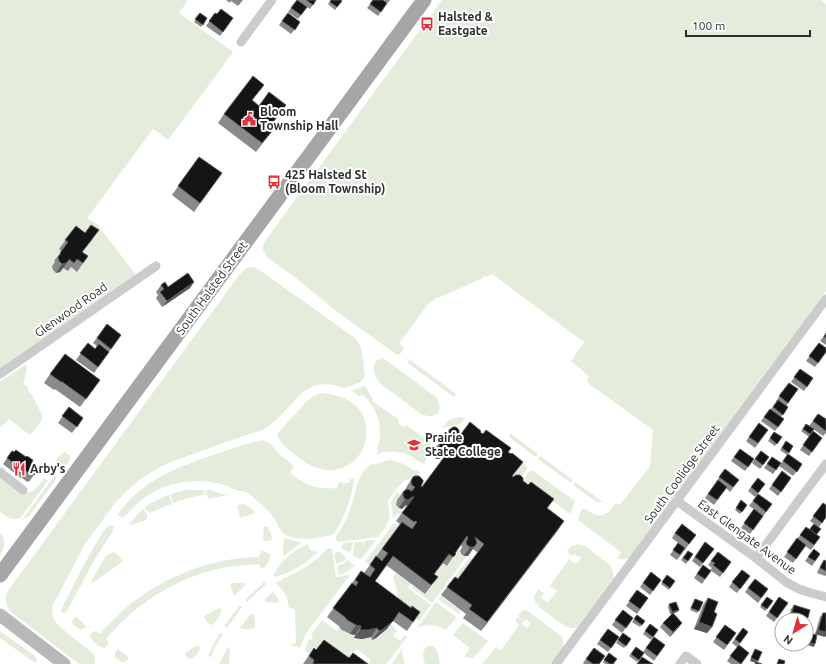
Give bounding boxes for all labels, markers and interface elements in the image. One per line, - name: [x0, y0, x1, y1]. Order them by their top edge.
- place label: Halsted & Eastgate: [438, 10, 493, 37]
- scale bar: [686, 12, 810, 38]
- bus stop icon: Halsted & Eastgate: [419, 16, 435, 32]
- text: 100 m: [692, 19, 725, 32]
- place label: Bloom Township Hall: [260, 105, 339, 132]
- public building icon: Bloom Township Hall: [241, 111, 257, 127]
- place label: 425 Halsted St (Bloom Township): [285, 168, 385, 196]
- bus stop icon: 425 Halsted St (Bloom Township): [266, 174, 282, 190]
- street label: South Halsted Street: [173, 238, 250, 337]
- street label: Glenwood Road: [32, 280, 109, 339]
- street label: South Coolidge Street: [641, 422, 722, 526]
- place label: Prairie State College: [425, 431, 501, 458]
- school or university icon: Prairie State College: [406, 437, 422, 453]
- restaurant icon: Arby's: [11, 461, 27, 477]
- place label: Arby's: [30, 462, 66, 475]
- street label: East Glengate Avenue: [696, 497, 799, 576]
- north arrow: [774, 612, 814, 652]
- text: N: [781, 633, 795, 647]

